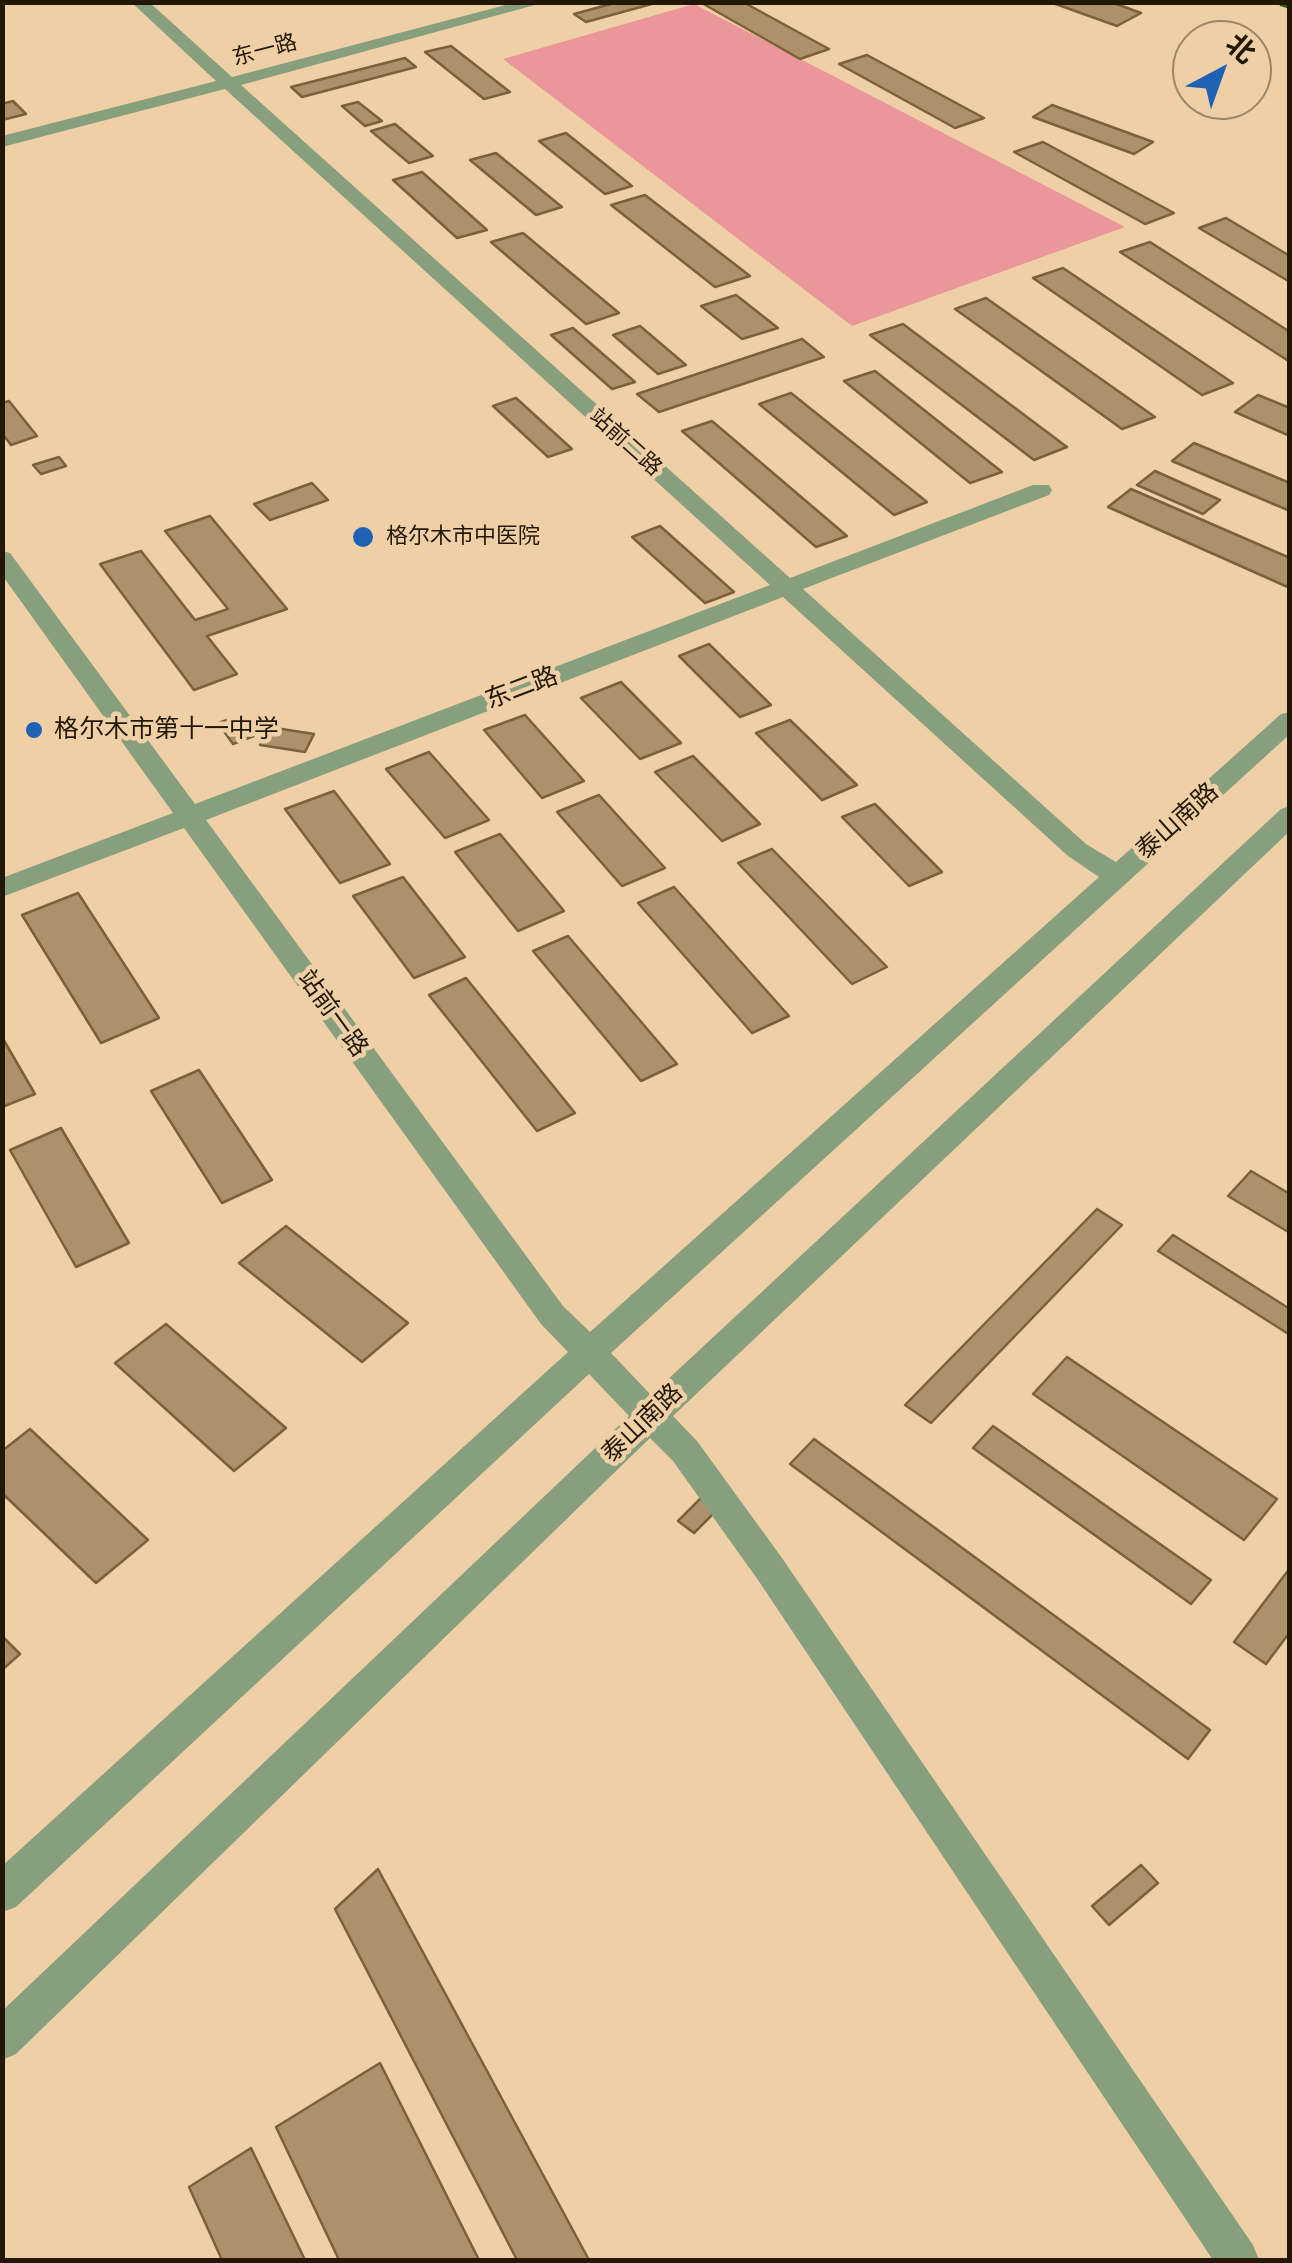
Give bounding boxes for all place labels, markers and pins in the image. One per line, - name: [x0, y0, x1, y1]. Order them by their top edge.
- marker: 格尔木市中医院: [350, 524, 376, 550]
- place label: 格尔木市中医院: [386, 524, 540, 550]
- place label: 格尔木市第十一中学: [54, 715, 279, 745]
- marker: 格尔木市第十一中学: [23, 719, 45, 741]

